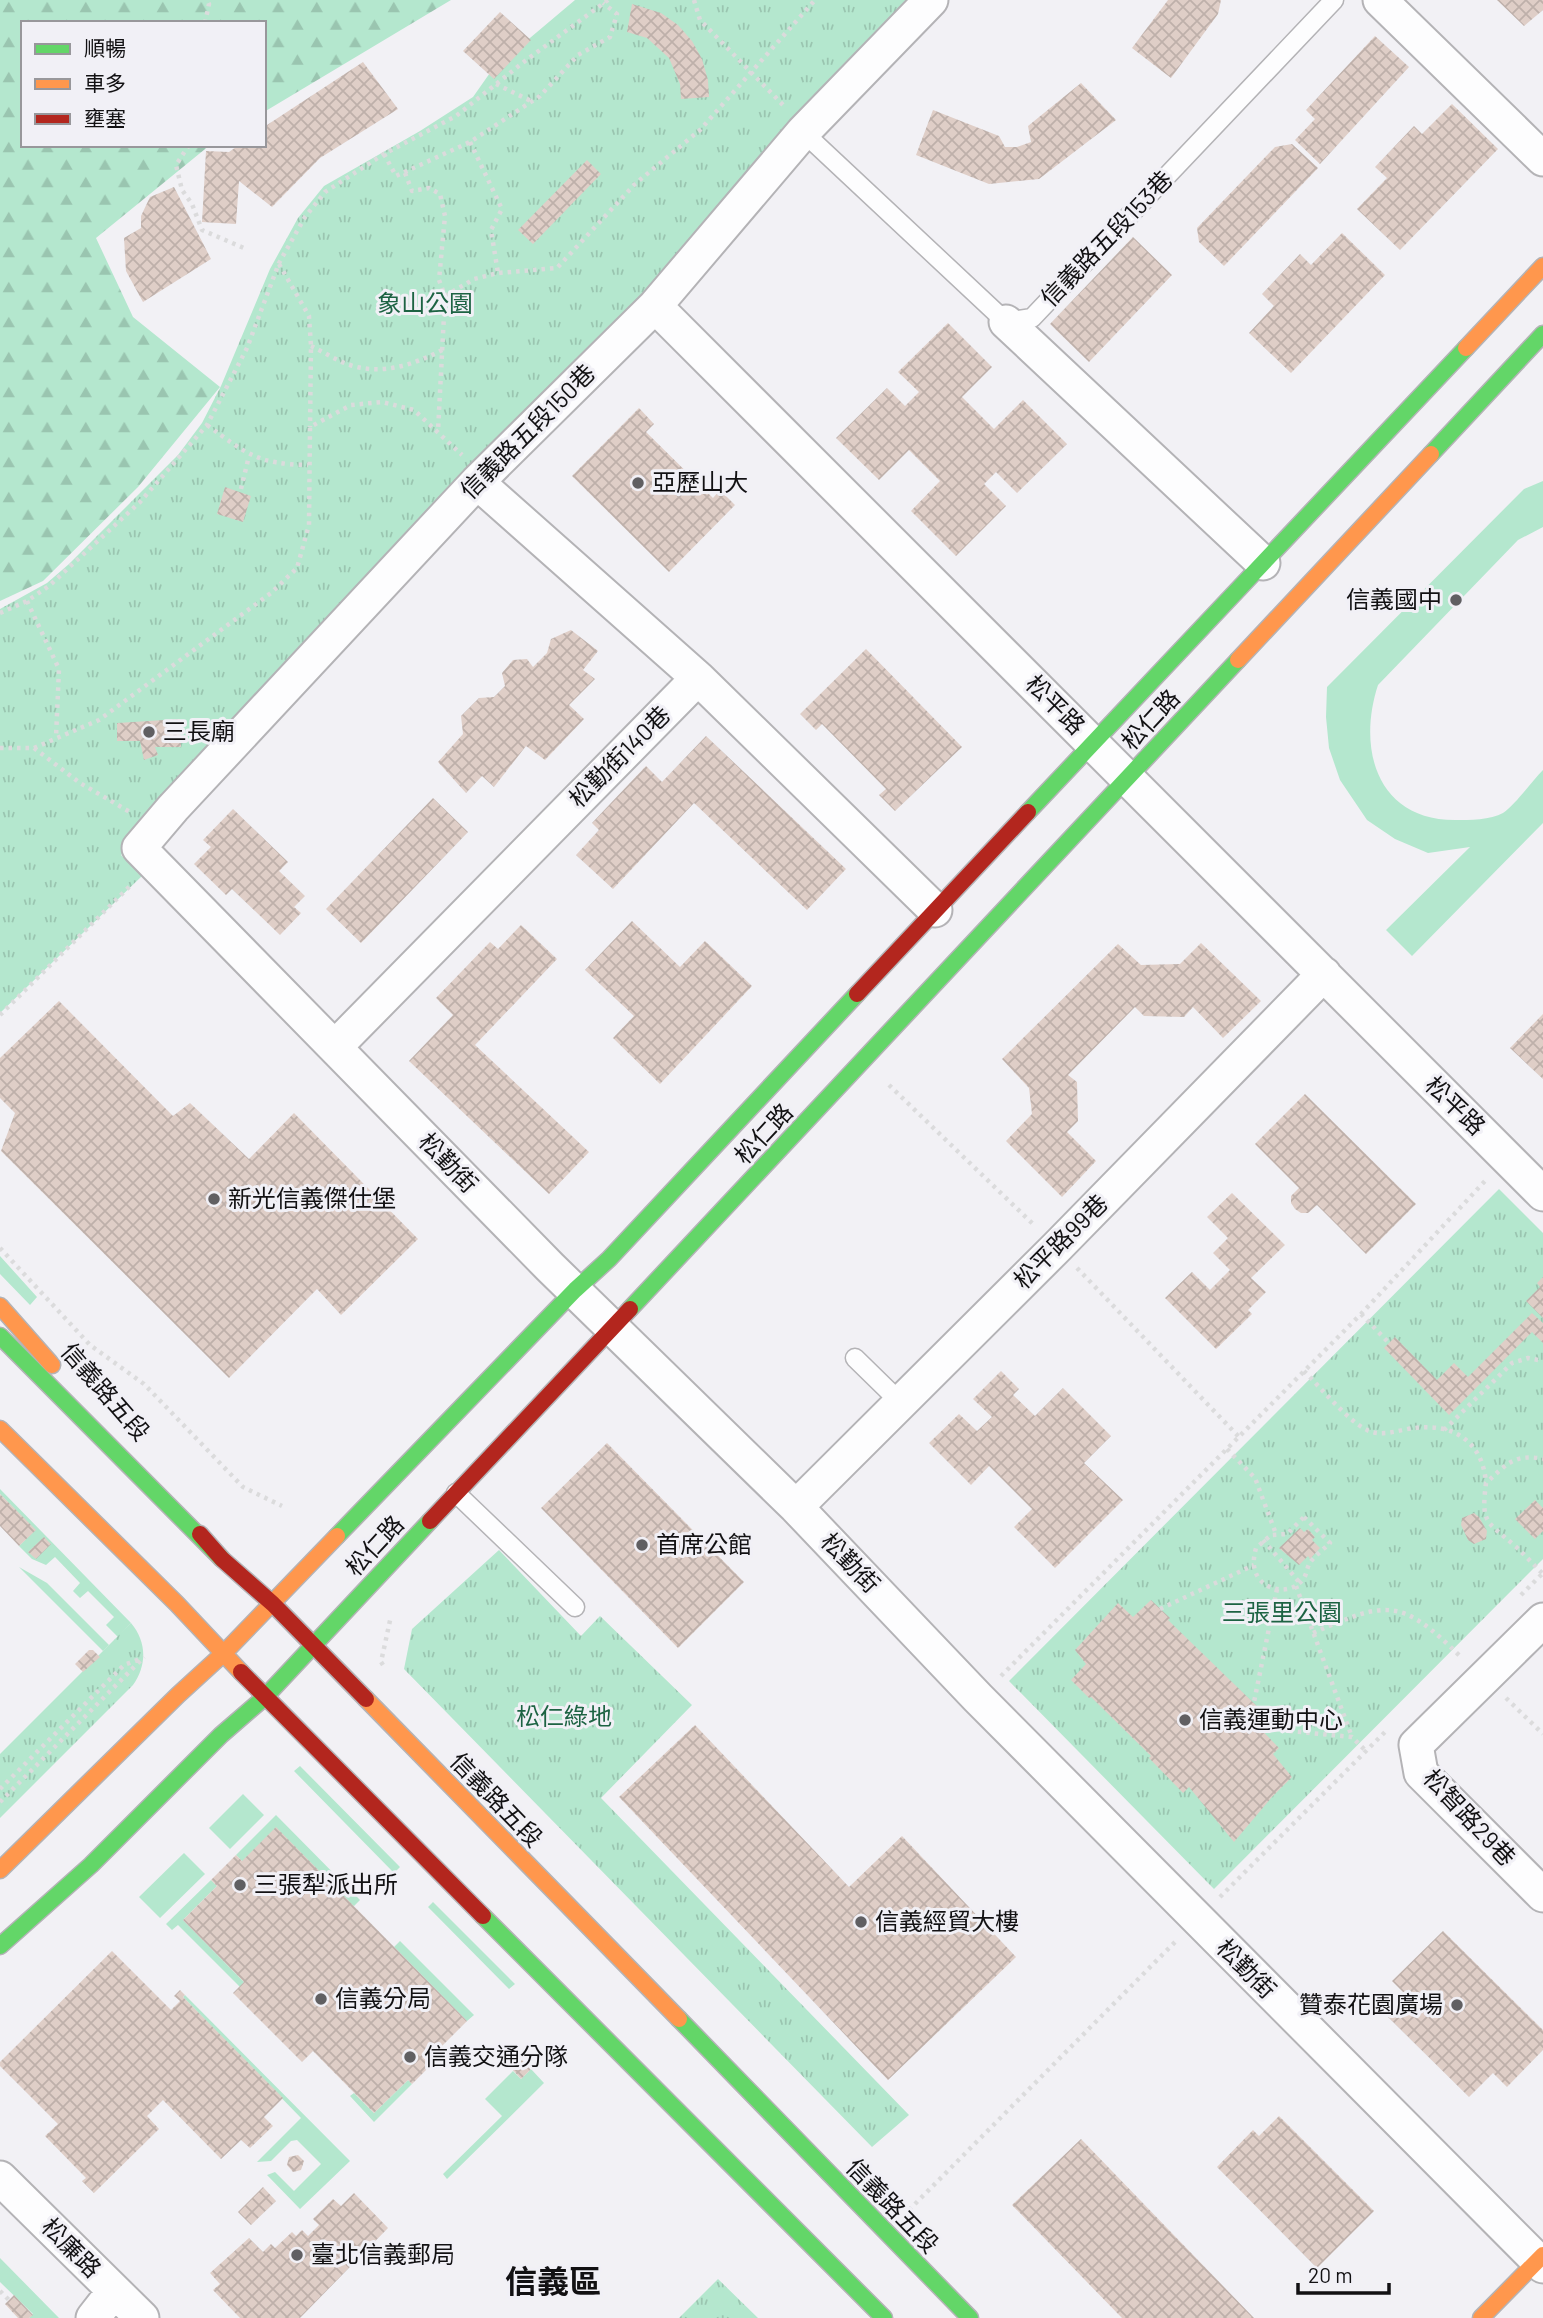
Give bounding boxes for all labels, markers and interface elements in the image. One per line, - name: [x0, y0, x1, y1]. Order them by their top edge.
- legend: [21, 21, 266, 147]
- text: 順暢: [84, 35, 126, 60]
- text: 車多: [84, 70, 126, 95]
- text: 壅塞: [84, 105, 126, 130]
- street label: 信義路五段153巷: [1034, 164, 1178, 312]
- park label: 象山公園: [377, 288, 473, 317]
- street label: 信義路五段150巷: [454, 358, 600, 504]
- place label: 亞歷山大: [652, 467, 748, 496]
- marker: 亞歷山大: [630, 475, 646, 491]
- place label: 信義國中: [1346, 584, 1442, 613]
- marker: 信義國中: [1448, 592, 1464, 608]
- street label: 松平路: [1020, 668, 1092, 740]
- street label: 松仁路: [1115, 683, 1185, 755]
- street label: 松勤街140巷: [562, 699, 676, 813]
- place label: 三長廟: [163, 716, 235, 745]
- marker: 三長廟: [141, 724, 157, 740]
- street label: 松平路: [1420, 1069, 1492, 1140]
- street label: 松仁路: [728, 1097, 798, 1169]
- street label: 松勤街: [414, 1126, 485, 1198]
- place label: 新光信義傑仕堡: [228, 1183, 396, 1212]
- street label: 松平路99巷: [1007, 1188, 1113, 1294]
- marker: 新光信義傑仕堡: [206, 1191, 222, 1207]
- street label: 信義路五段: [56, 1336, 156, 1446]
- street label: 松仁路: [339, 1509, 409, 1581]
- street label: 松勤街: [816, 1526, 887, 1598]
- place label: 首席公館: [656, 1529, 752, 1558]
- marker: 首席公館: [634, 1537, 650, 1553]
- park label: 三張里公園: [1222, 1597, 1342, 1626]
- park label: 松仁綠地: [516, 1701, 612, 1730]
- place label: 信義運動中心: [1199, 1704, 1343, 1733]
- marker: 信義運動中心: [1177, 1712, 1193, 1728]
- street label: 信義路五段: [445, 1746, 549, 1852]
- street label: 松智路29巷: [1418, 1763, 1522, 1871]
- place label: 三張犁派出所: [254, 1869, 398, 1898]
- marker: 三張犁派出所: [232, 1877, 248, 1893]
- place label: 信義經貿大樓: [875, 1906, 1019, 1935]
- marker: 信義經貿大樓: [853, 1914, 869, 1930]
- street label: 松勤街: [1211, 1932, 1283, 2004]
- place label: 信義分局: [335, 1983, 431, 2012]
- place label: 贊泰花園廣場: [1299, 1989, 1443, 2018]
- marker: 信義分局: [313, 1991, 329, 2007]
- marker: 贊泰花園廣場: [1449, 1997, 1465, 2013]
- place label: 信義交通分隊: [424, 2041, 568, 2070]
- marker: 信義交通分隊: [402, 2049, 418, 2065]
- street label: 信義路五段: [841, 2152, 945, 2258]
- street label: 松廉路: [36, 2211, 108, 2283]
- place label: 臺北信義郵局: [311, 2239, 455, 2268]
- marker: 臺北信義郵局: [289, 2247, 305, 2263]
- scale bar: [1298, 2252, 1389, 2296]
- district label: 信義區: [505, 2261, 601, 2299]
- text: 20 m: [1308, 2262, 1353, 2287]

